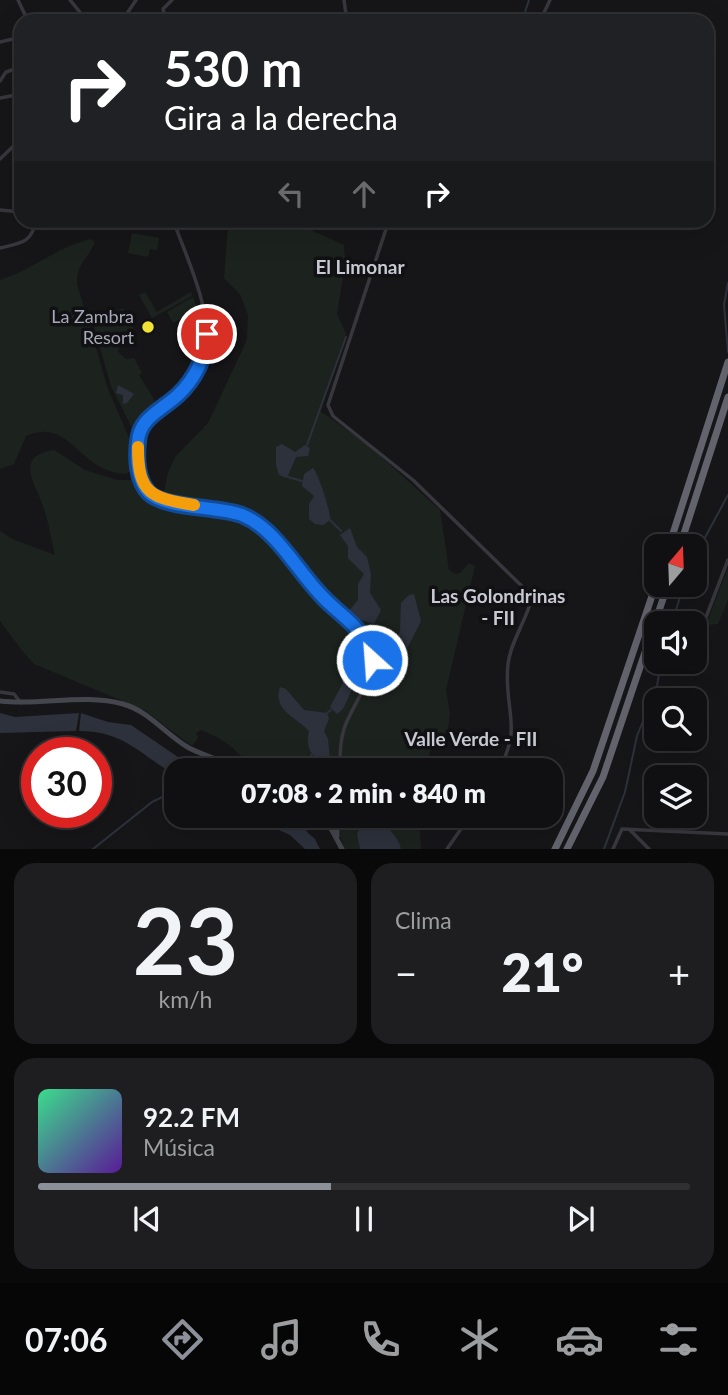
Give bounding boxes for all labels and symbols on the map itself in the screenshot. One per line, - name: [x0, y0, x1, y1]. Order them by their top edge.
- district label: El Limonar: [315, 255, 406, 278]
- pin: [177, 304, 237, 364]
- place label: La Zambra Resort: [51, 305, 135, 348]
- marker: La Zambra Resort: [140, 319, 156, 335]
- north arrow: [644, 534, 707, 597]
- district label: Las Golondrinas - FII: [431, 584, 565, 629]
- position arrow: [335, 623, 409, 697]
- district label: Valle Verde - FII: [404, 727, 537, 750]
- speed limit sign: 30: [21, 737, 112, 828]

